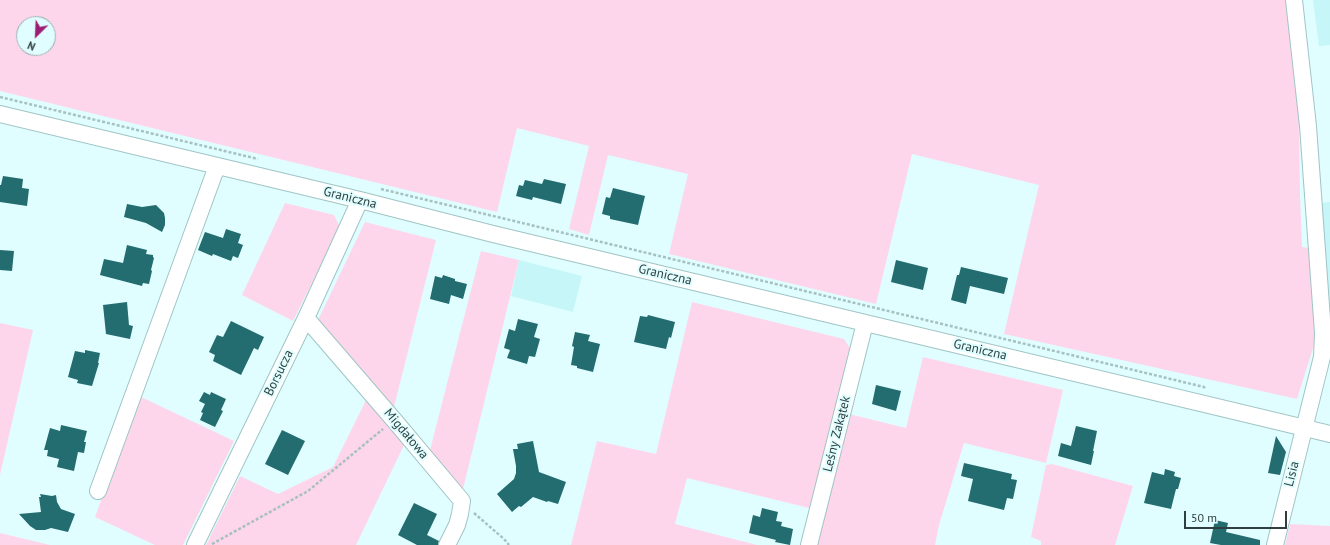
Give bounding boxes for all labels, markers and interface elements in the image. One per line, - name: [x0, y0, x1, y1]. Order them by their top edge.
- north arrow: [16, 16, 56, 56]
- text: N: [25, 38, 38, 54]
- street label: Graniczna: [322, 184, 378, 212]
- street label: Graniczna: [637, 261, 693, 289]
- street label: Graniczna: [952, 336, 1008, 364]
- street label: Borsucza: [261, 347, 297, 399]
- street label: Leśny Zakątek: [820, 394, 854, 474]
- street label: Migdałowa: [380, 406, 432, 462]
- street label: Lisia: [1281, 460, 1303, 488]
- scale bar: [1186, 503, 1289, 529]
- text: 50 m: [1191, 510, 1217, 525]

